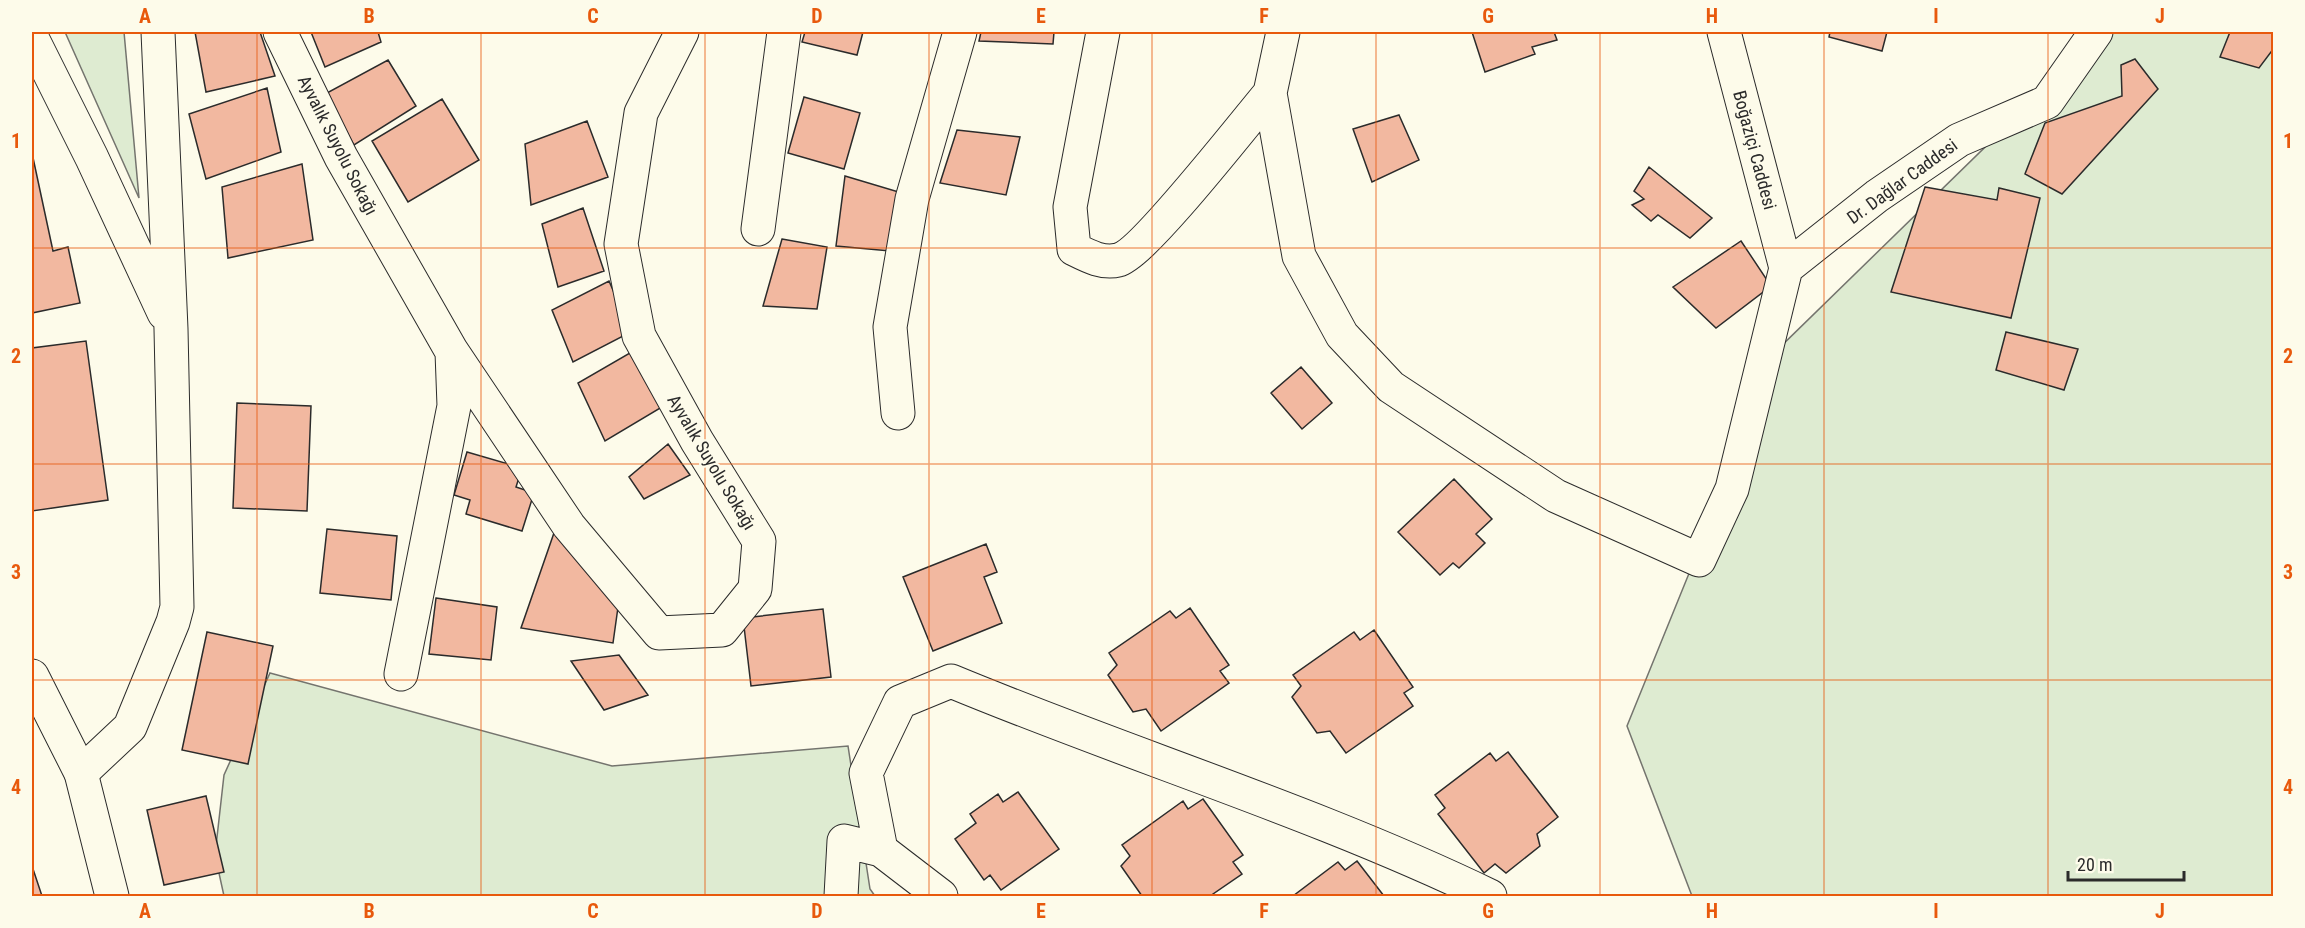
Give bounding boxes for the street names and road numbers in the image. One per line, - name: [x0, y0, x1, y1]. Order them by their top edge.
- street label: Ayvalık Suyolu Sokağı: [294, 72, 382, 218]
- street label: Boğaziçi Caddesi: [1729, 88, 1781, 212]
- street label: Dr. Dağlar Caddesi: [1843, 134, 1961, 228]
- street label: Ayvalık Suyolu Sokağı: [663, 391, 761, 533]

